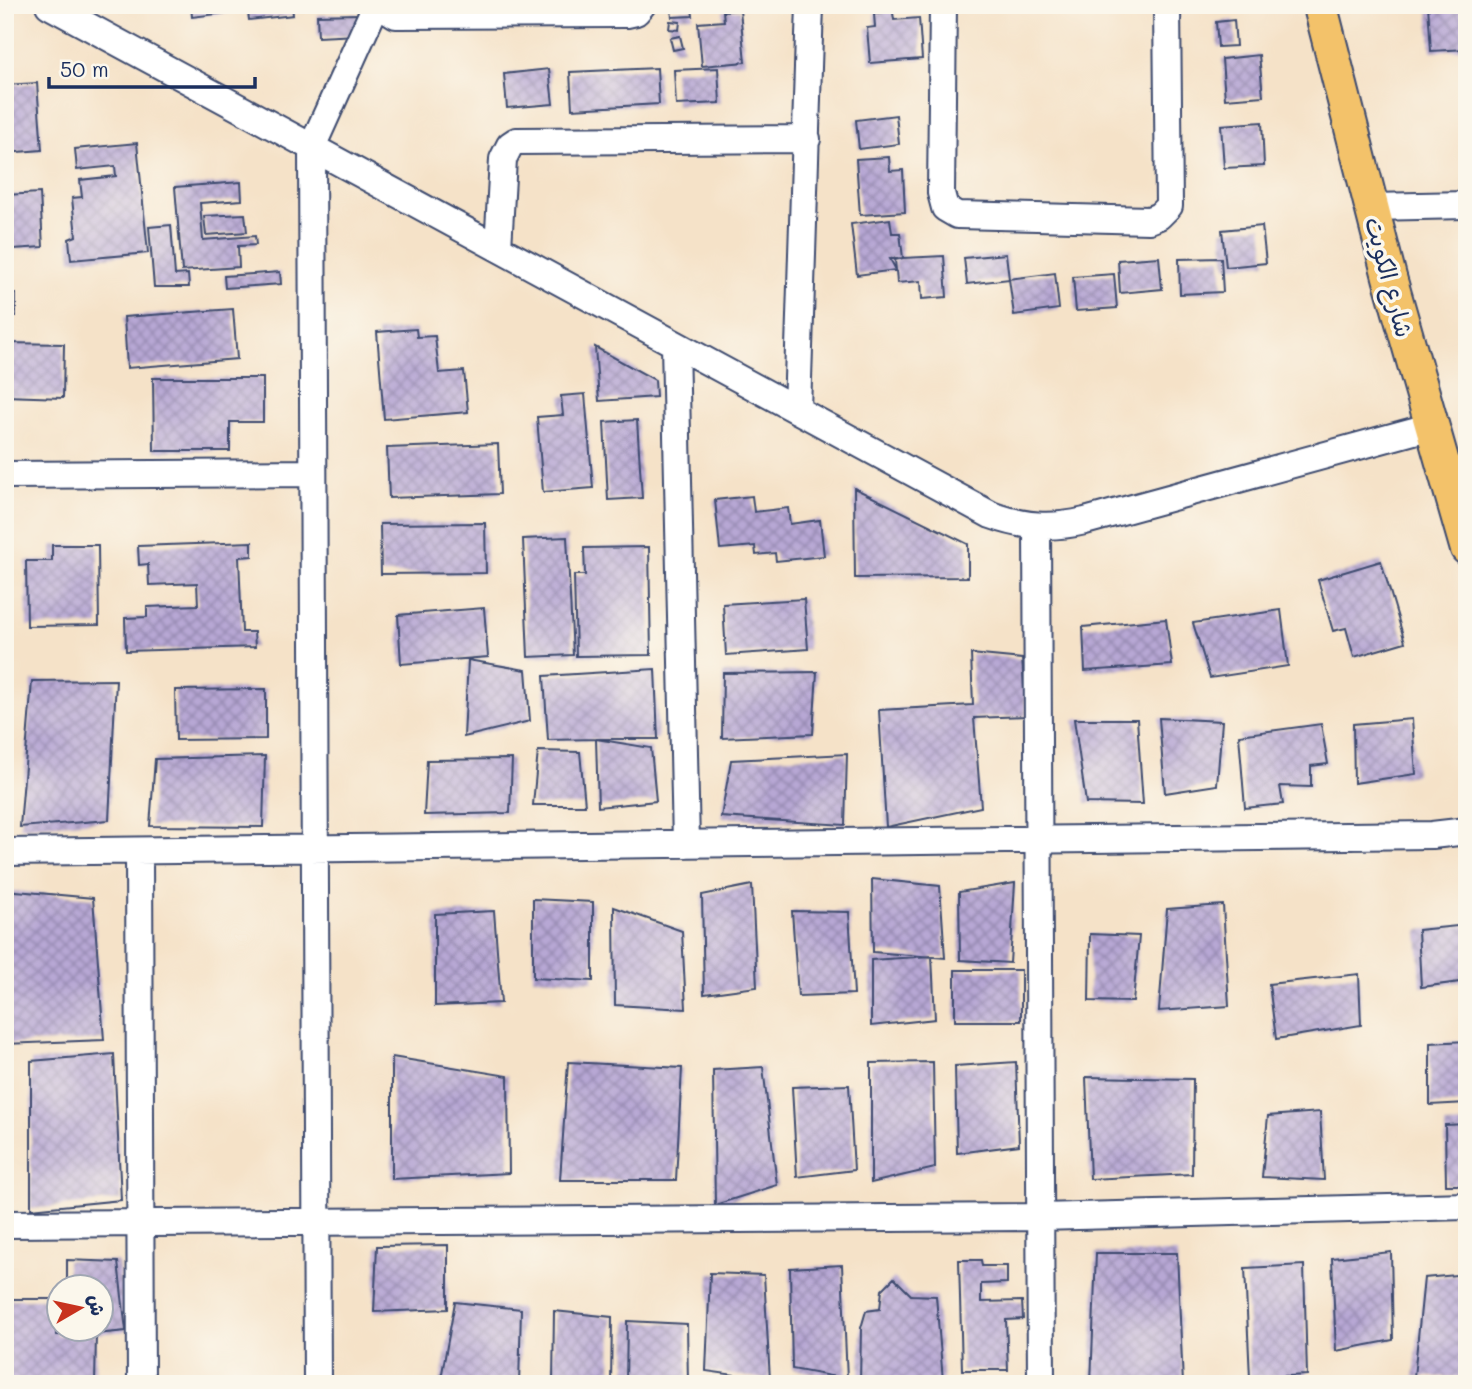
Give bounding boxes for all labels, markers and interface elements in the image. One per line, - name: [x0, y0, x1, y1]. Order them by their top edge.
- scale bar: [49, 46, 256, 90]
- text: 50 m: [60, 55, 109, 82]
- street label: شارع الكويت: [1356, 213, 1421, 341]
- north arrow: [46, 1274, 116, 1344]
- text: ش: [83, 1293, 111, 1318]

